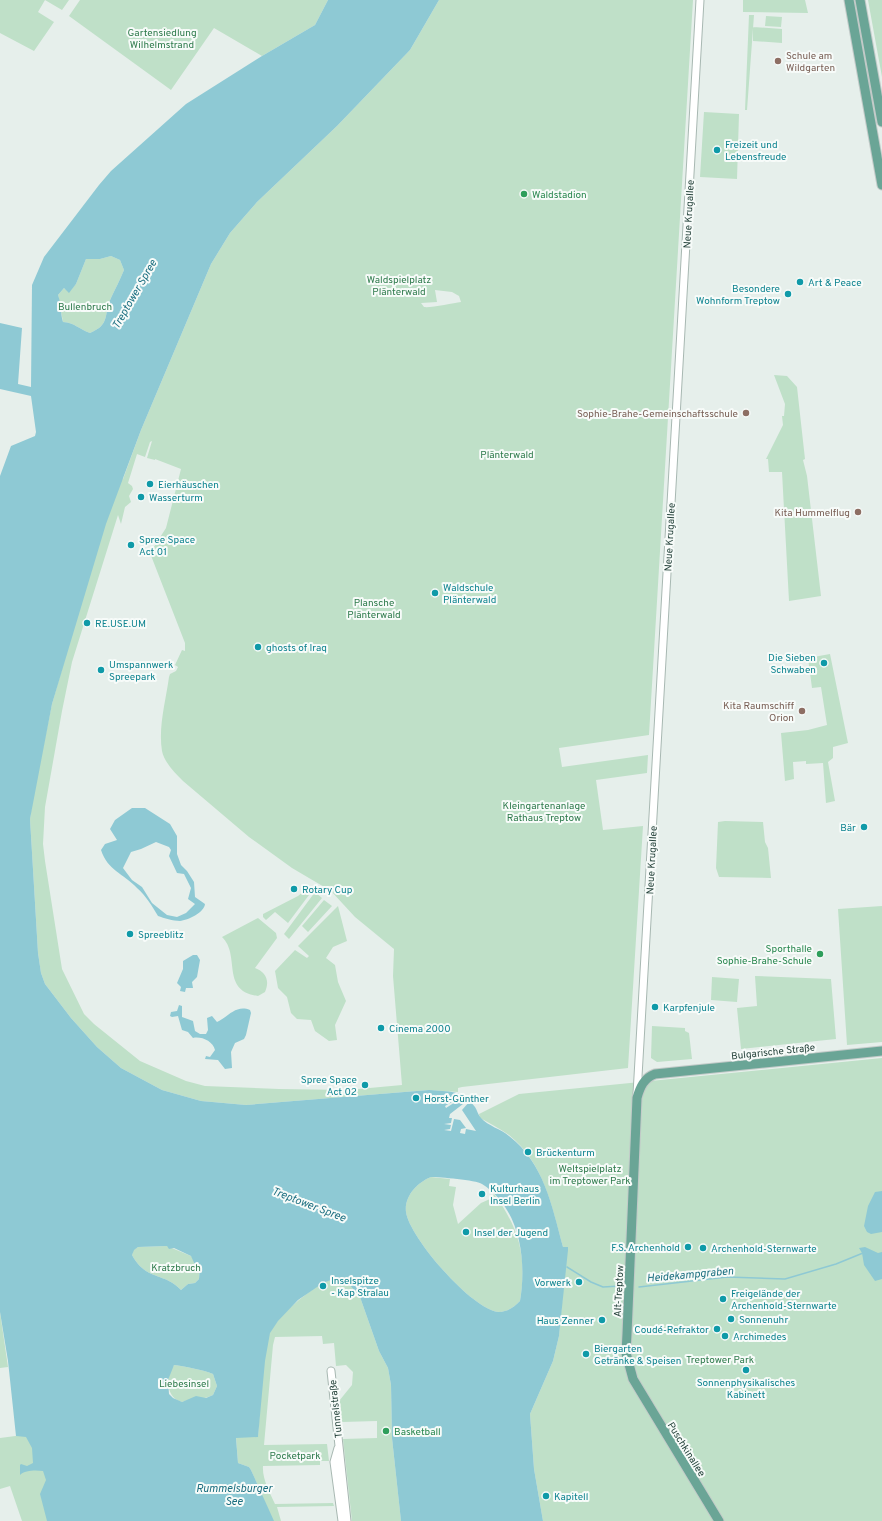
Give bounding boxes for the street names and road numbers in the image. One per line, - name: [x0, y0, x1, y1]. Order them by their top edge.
- street label: Neue Krugallee: [681, 179, 698, 249]
- street label: Neue Krugallee: [662, 502, 679, 572]
- street label: Neue Krugallee: [644, 825, 661, 895]
- street label: Bulgarische Straße: [730, 1042, 816, 1063]
- street label: Alt-Treptow: [612, 1265, 627, 1317]
- street label: Tunnelstraße: [327, 1379, 346, 1439]
- street label: Puschkinallee: [664, 1420, 708, 1480]

